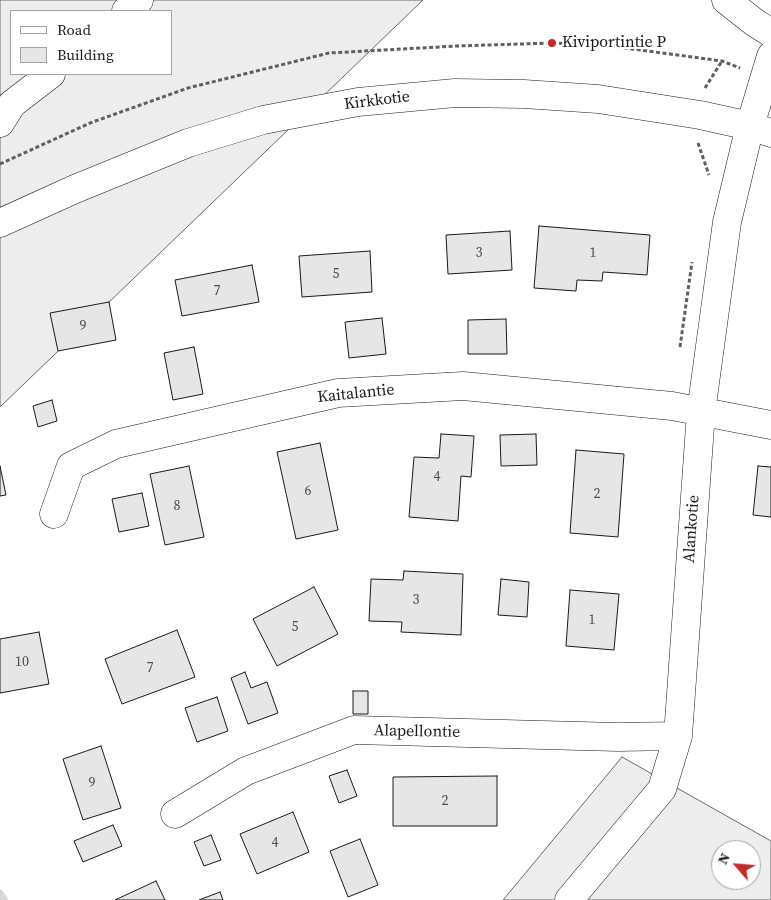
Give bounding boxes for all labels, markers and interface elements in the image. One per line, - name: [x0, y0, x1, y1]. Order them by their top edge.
- legend: [10, 10, 172, 75]
- text: Road: [57, 19, 91, 40]
- place label: Kiviportintie P: [562, 33, 666, 53]
- marker: Kiviportintie P: [546, 37, 558, 49]
- text: Building: [57, 44, 114, 65]
- street label: Kirkkotie: [343, 87, 411, 115]
- house number: 3: [476, 245, 482, 261]
- house number: 1: [590, 245, 596, 261]
- house number: 5: [333, 266, 339, 282]
- house number: 7: [214, 283, 220, 299]
- house number: 9: [80, 318, 86, 334]
- street label: Kaitalantie: [317, 380, 395, 408]
- house number: 4: [434, 469, 440, 485]
- house number: 6: [305, 483, 311, 499]
- house number: 2: [594, 486, 600, 502]
- street label: Alankotie: [680, 494, 704, 564]
- house number: 8: [174, 498, 180, 514]
- house number: 3: [413, 592, 419, 608]
- house number: 1: [589, 612, 595, 628]
- house number: 5: [292, 619, 298, 635]
- house number: 10: [15, 654, 29, 670]
- house number: 7: [147, 660, 153, 676]
- street label: Alapellontie: [374, 722, 460, 742]
- house number: 9: [89, 775, 95, 791]
- house number: 2: [442, 793, 448, 809]
- house number: 4: [272, 835, 278, 851]
- north arrow: [711, 840, 761, 890]
- text: N: [712, 850, 735, 868]

